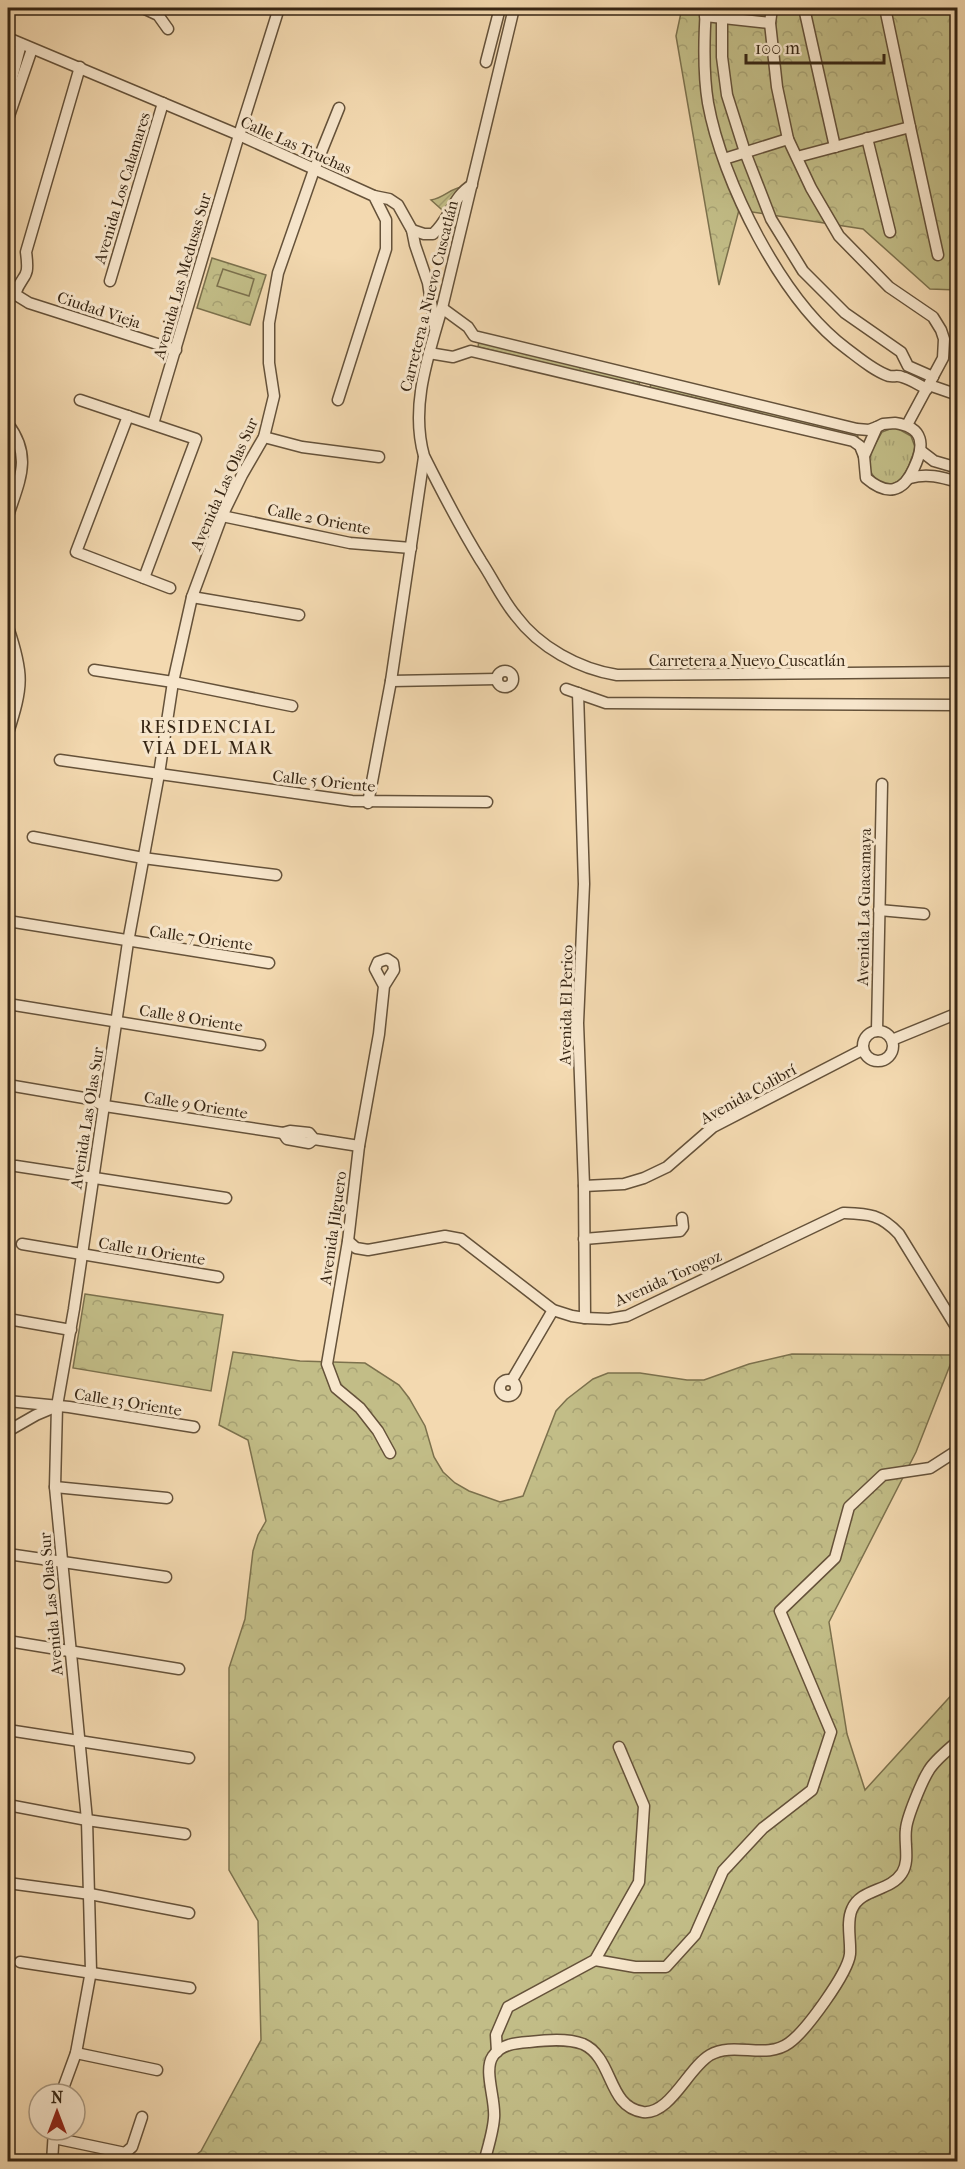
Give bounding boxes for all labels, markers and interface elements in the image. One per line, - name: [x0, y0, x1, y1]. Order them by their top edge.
- scale bar: [746, 27, 884, 65]
- text: 100 m: [755, 38, 800, 59]
- street label: Avenida Los Calamares: [90, 110, 154, 267]
- street label: Calle Las Truchas: [238, 112, 355, 178]
- street label: Avenida Las Medusas Sur: [149, 190, 215, 362]
- street label: Carretera a Nuevo Cuscatlán: [396, 198, 462, 394]
- street label: Ciudad Vieja: [55, 288, 144, 333]
- street label: Avenida Las Olas Sur: [186, 414, 262, 554]
- street label: Calle 2 Oriente: [266, 500, 372, 538]
- street label: Carretera a Nuevo Cuscatlán: [649, 651, 846, 670]
- district label: RESIDENCIAL VIA DEL MAR: [140, 717, 276, 759]
- street label: Calle 5 Oriente: [272, 766, 376, 796]
- street label: Avenida La Guacamaya: [853, 827, 875, 987]
- street label: Calle 7 Oriente: [148, 921, 254, 955]
- street label: Avenida El Perico: [555, 945, 577, 1066]
- street label: Calle 8 Oriente: [138, 1000, 244, 1036]
- street label: Avenida Las Olas Sur: [66, 1046, 108, 1191]
- street label: Avenida Colibrí: [696, 1060, 800, 1129]
- street label: Calle 9 Oriente: [143, 1087, 249, 1123]
- street label: Avenida Jilguero: [315, 1170, 350, 1287]
- street label: Calle 11 Oriente: [97, 1233, 207, 1269]
- street label: Avenida Torogoz: [611, 1246, 724, 1310]
- street label: Calle 13 Oriente: [73, 1384, 183, 1420]
- street label: Avenida Las Olas Sur: [35, 1532, 67, 1677]
- north arrow: [27, 2082, 87, 2142]
- text: N: [51, 2088, 64, 2107]

